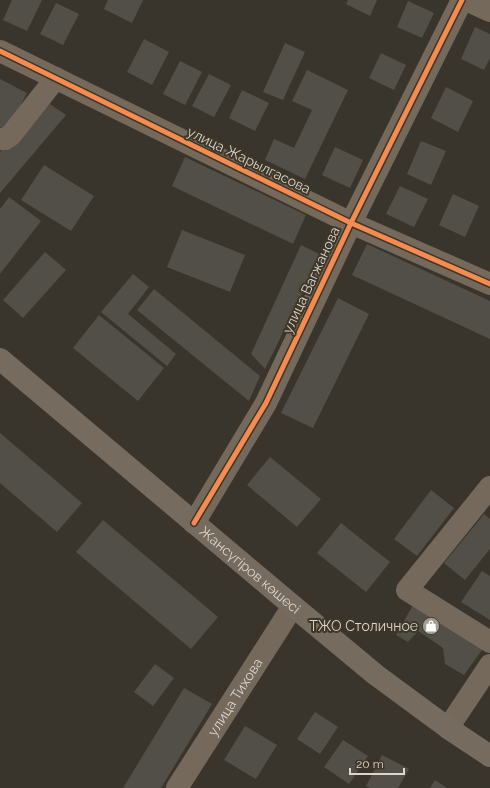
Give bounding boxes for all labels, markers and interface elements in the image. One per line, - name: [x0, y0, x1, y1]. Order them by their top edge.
- street label: улица Жарылгасова: [185, 123, 313, 197]
- street label: улица Вагжанова: [279, 224, 343, 336]
- street label: Жансүгіров көшесі: [196, 523, 304, 617]
- shop icon: ТЖО Столичное: [421, 616, 441, 636]
- place label: ТЖО Столичное: [309, 618, 418, 634]
- street label: улица Тихова: [204, 655, 266, 739]
- scale bar: [350, 750, 404, 776]
- text: 20 m: [356, 757, 384, 771]

